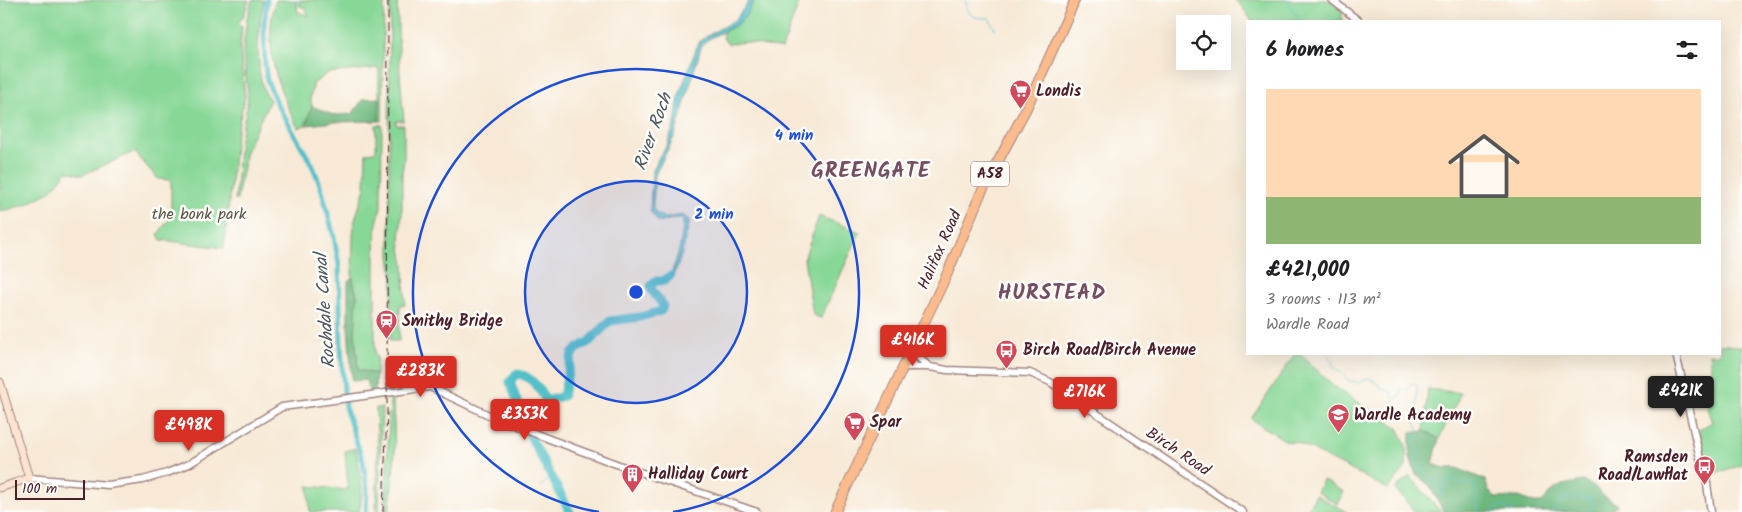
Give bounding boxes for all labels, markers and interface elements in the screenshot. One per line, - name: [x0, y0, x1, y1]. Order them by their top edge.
- map controls: [1176, 15, 1231, 70]
- button: locate: [1176, 15, 1231, 70]
- text: 6 homes: [1266, 34, 1344, 67]
- icon: filters: [1673, 36, 1701, 64]
- supermarket icon: Londis: [1008, 79, 1032, 110]
- place label: Londis: [1036, 79, 1082, 104]
- water label: River Roch: [627, 88, 682, 175]
- icon: home: [1439, 121, 1529, 211]
- text: 4 min: [775, 124, 813, 148]
- district label: GREENGATE: [811, 155, 931, 188]
- road number: A58: [971, 162, 1009, 186]
- park label: the bonk park: [152, 202, 247, 227]
- text: 2 min: [694, 203, 734, 227]
- street label: Halifax Road: [911, 205, 969, 294]
- water label: Rochdale Canal: [307, 249, 344, 369]
- text: £421,000: [1266, 254, 1349, 287]
- district label: HURSTEAD: [998, 277, 1106, 310]
- centre of rings: [627, 283, 645, 301]
- text: 3 rooms · 113 m²: [1266, 287, 1381, 312]
- station icon: Smithy Bridge: [374, 309, 398, 340]
- place label: Smithy Bridge: [402, 309, 503, 334]
- text: Wardle Road: [1266, 312, 1349, 337]
- pin: £416K: [878, 324, 948, 367]
- text: £416K: [891, 328, 935, 353]
- bus stop icon: Birch Road/Birch Avenue: [995, 338, 1019, 369]
- place label: Birch Road/Birch Avenue: [1023, 338, 1196, 363]
- pin: £283K: [386, 356, 456, 398]
- text: £283K: [397, 359, 445, 384]
- pin: £716K: [1050, 376, 1120, 419]
- pin: £421K: [1646, 376, 1716, 418]
- text: £421K: [1659, 379, 1703, 404]
- text: £716K: [1064, 380, 1106, 405]
- pin: £353K: [490, 398, 560, 441]
- text: £353K: [502, 402, 548, 427]
- school or university icon: Wardle Academy: [1326, 403, 1350, 434]
- place label: Wardle Academy: [1354, 403, 1472, 428]
- pin: £498K: [154, 410, 224, 452]
- supermarket icon: Spar: [842, 410, 866, 441]
- place label: Spar: [870, 410, 903, 435]
- text: £498K: [165, 413, 213, 438]
- street label: Birch Road: [1141, 421, 1216, 483]
- place label: Ramsden Road/Lawflat: [1598, 445, 1689, 488]
- bus stop icon: Ramsden Road/Lawflat: [1692, 454, 1716, 485]
- building icon: Halliday Court: [620, 462, 644, 493]
- place label: Halliday Court: [648, 462, 749, 487]
- scale bar: [15, 477, 85, 500]
- text: 100 m: [22, 478, 57, 500]

